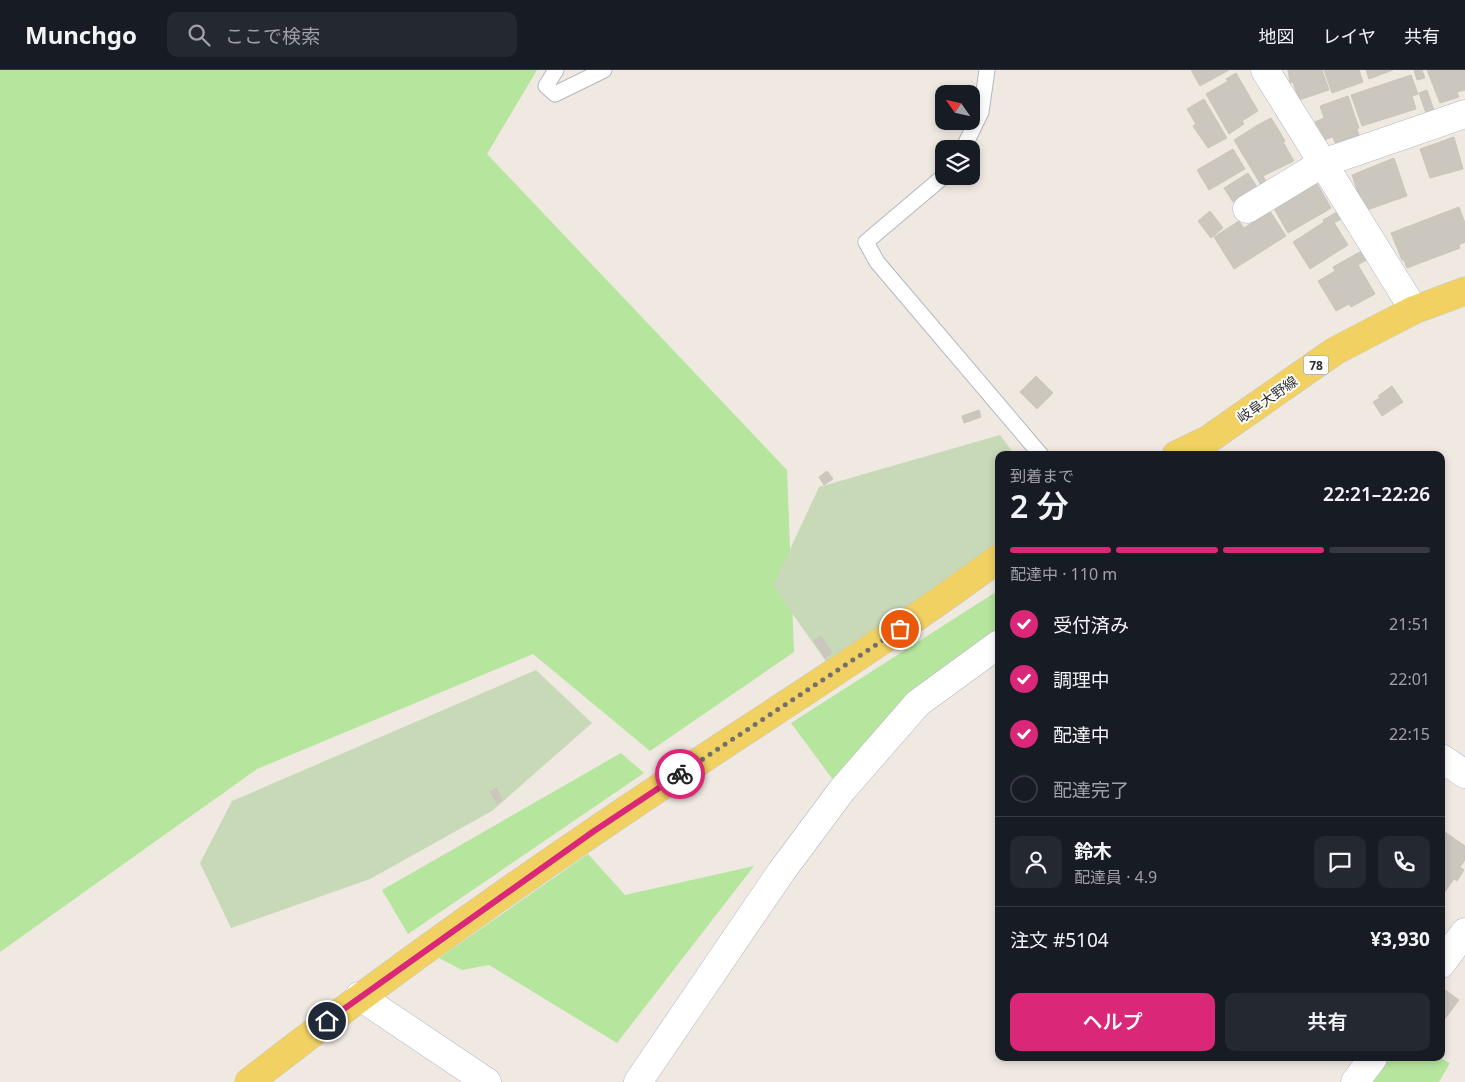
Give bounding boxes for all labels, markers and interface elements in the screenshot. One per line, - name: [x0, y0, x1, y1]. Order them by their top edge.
- search box: [167, 12, 517, 57]
- text: Munchgo: [25, 18, 137, 51]
- icon: search: [185, 21, 213, 49]
- text: ここで検索: [225, 23, 320, 49]
- text: 地図: [1259, 24, 1295, 48]
- text: レイヤ: [1323, 24, 1376, 48]
- text: 共有: [1404, 24, 1440, 48]
- north arrow: [935, 85, 980, 130]
- map controls: [935, 85, 980, 185]
- button: layers: [935, 140, 980, 185]
- road number: 78: [1304, 356, 1328, 374]
- street label: 岐阜大野線: [1233, 371, 1301, 427]
- text: 到着まで: [1010, 465, 1074, 487]
- text: 22:21–22:26: [1323, 481, 1430, 507]
- text: 2 分: [1010, 484, 1069, 527]
- text: 配達中 · 110 m: [1010, 563, 1117, 585]
- pin: [879, 608, 921, 650]
- icon: check: [1010, 610, 1038, 638]
- text: 受付済み: [1053, 612, 1129, 638]
- text: 21:51: [1389, 613, 1430, 635]
- icon: bag: [886, 615, 914, 643]
- icon: check: [1010, 665, 1038, 693]
- text: 調理中: [1053, 667, 1110, 693]
- text: 22:01: [1389, 668, 1430, 690]
- icon: check: [1010, 720, 1038, 748]
- text: 配達中: [1053, 722, 1110, 748]
- text: 22:15: [1389, 723, 1430, 745]
- courier: [655, 749, 705, 799]
- icon: bike: [666, 760, 694, 788]
- text: 配達完了: [1053, 777, 1129, 803]
- button: person: [1010, 836, 1062, 888]
- button: chat: [1314, 836, 1366, 888]
- button: phone: [1378, 836, 1430, 888]
- text: 鈴木: [1074, 838, 1112, 864]
- text: 配達員 · 4.9: [1074, 866, 1157, 888]
- text: ¥3,930: [1370, 926, 1430, 952]
- text: 注文 #5104: [1010, 927, 1109, 953]
- button: ヘルプ: [1010, 993, 1215, 1051]
- button: 共有: [1225, 993, 1430, 1051]
- pin: [306, 1000, 348, 1042]
- icon: home: [313, 1007, 341, 1035]

